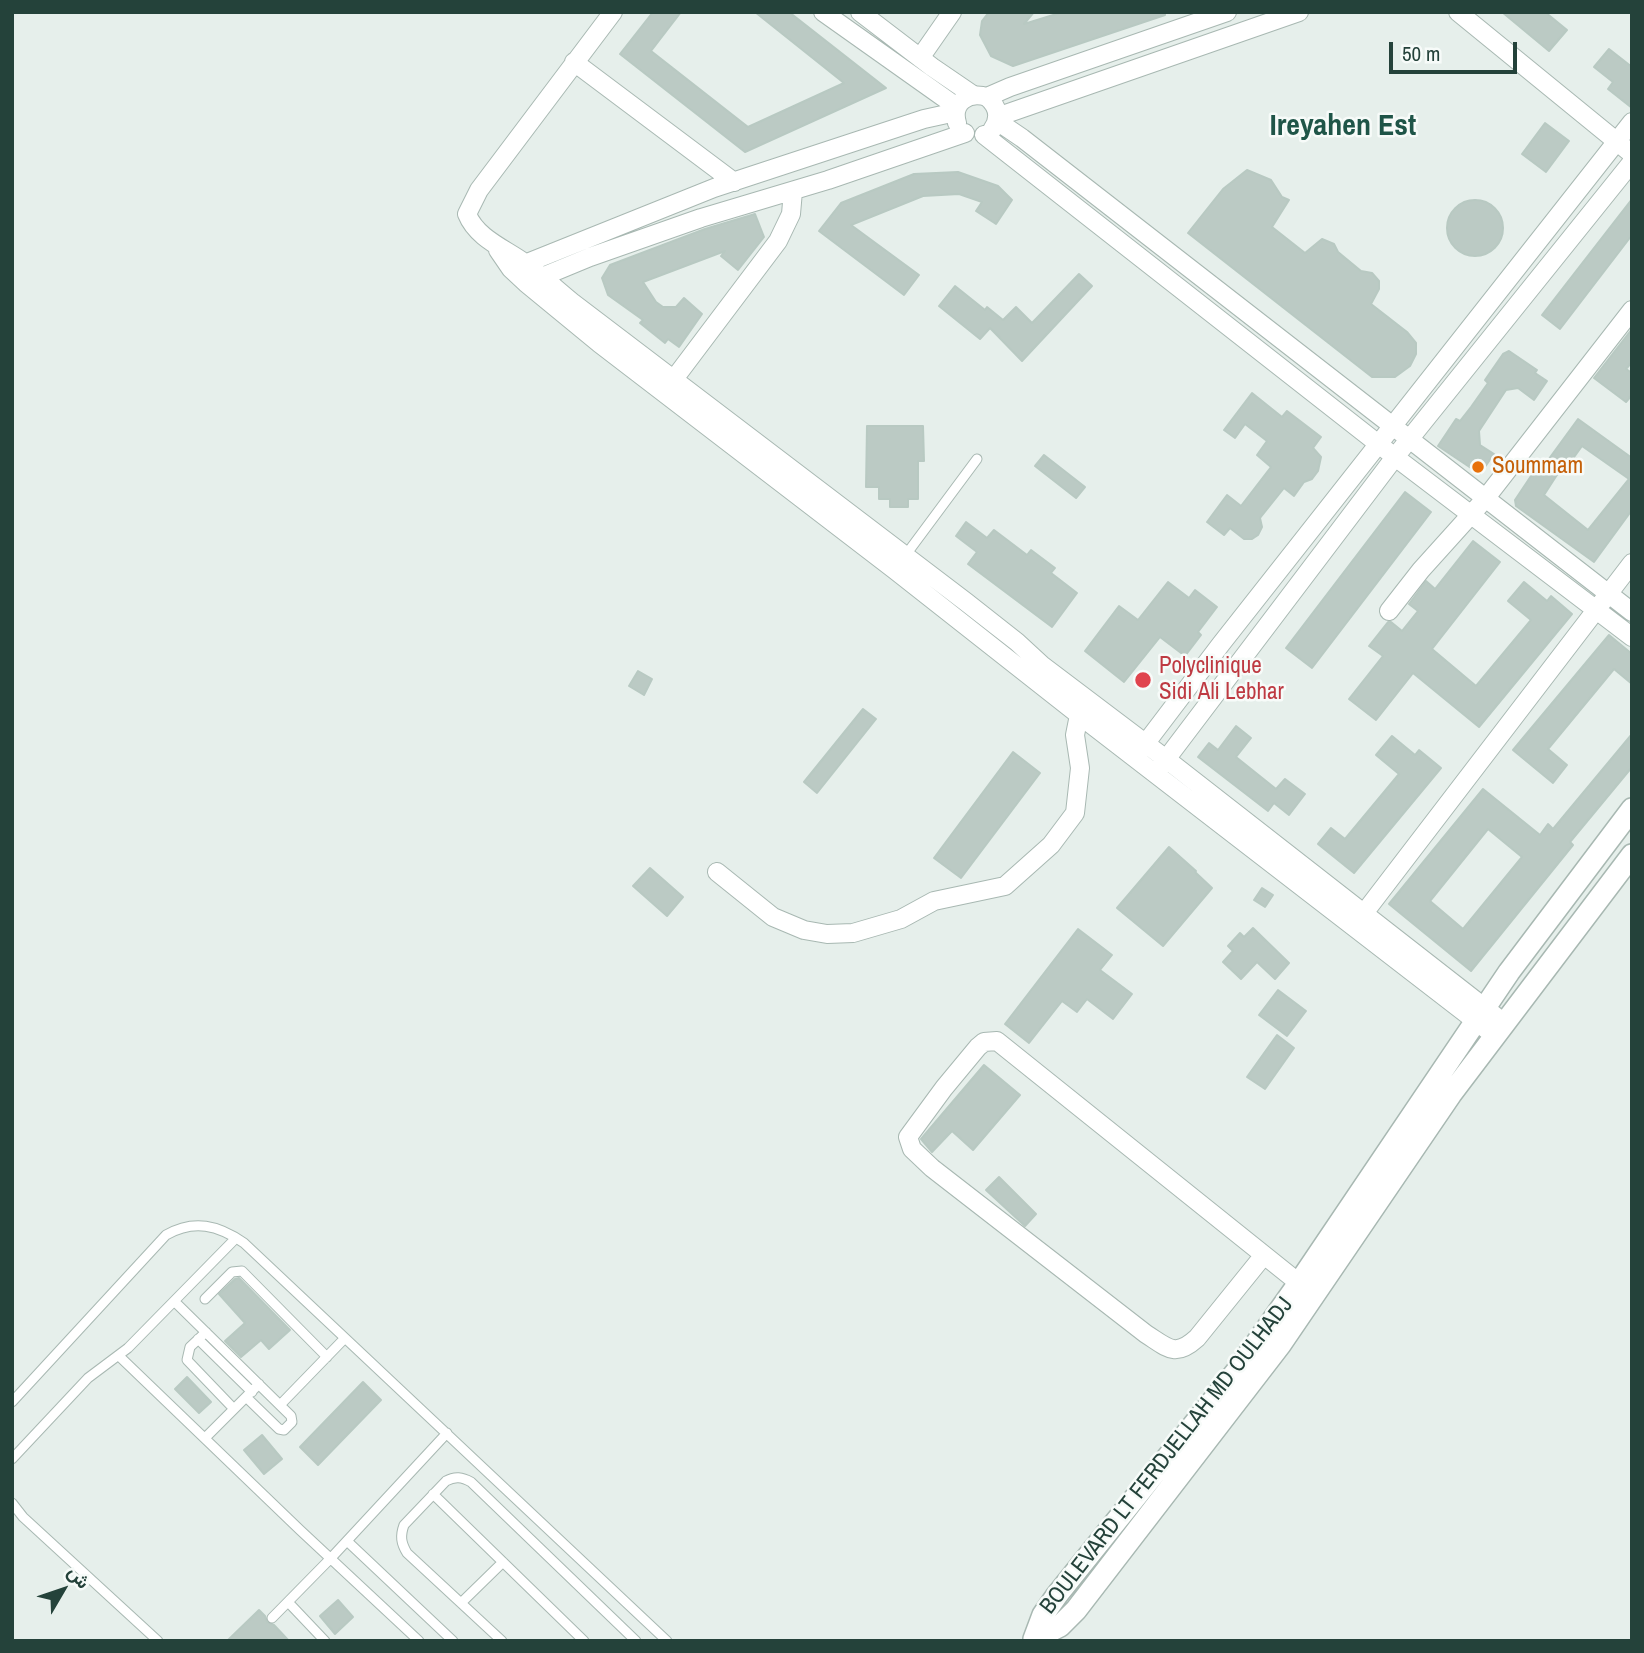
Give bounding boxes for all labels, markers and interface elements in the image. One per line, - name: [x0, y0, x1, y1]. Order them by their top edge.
- scale bar: [1392, 28, 1520, 72]
- text: 50 m: [1402, 39, 1440, 68]
- district label: Ireyahen Est: [1270, 109, 1416, 145]
- place label: Soummam: [1492, 453, 1583, 481]
- marker: Soummam: [1470, 459, 1486, 475]
- place label: Polyclinique Sidi Ali Lebhar: [1159, 653, 1284, 707]
- marker: Polyclinique Sidi Ali Lebhar: [1133, 670, 1153, 690]
- street label: BOULEVARD LT FERDJELLAH MD OULHADJ: [1035, 1292, 1299, 1620]
- north arrow: [28, 1555, 98, 1625]
- text: ش: [62, 1560, 97, 1594]

